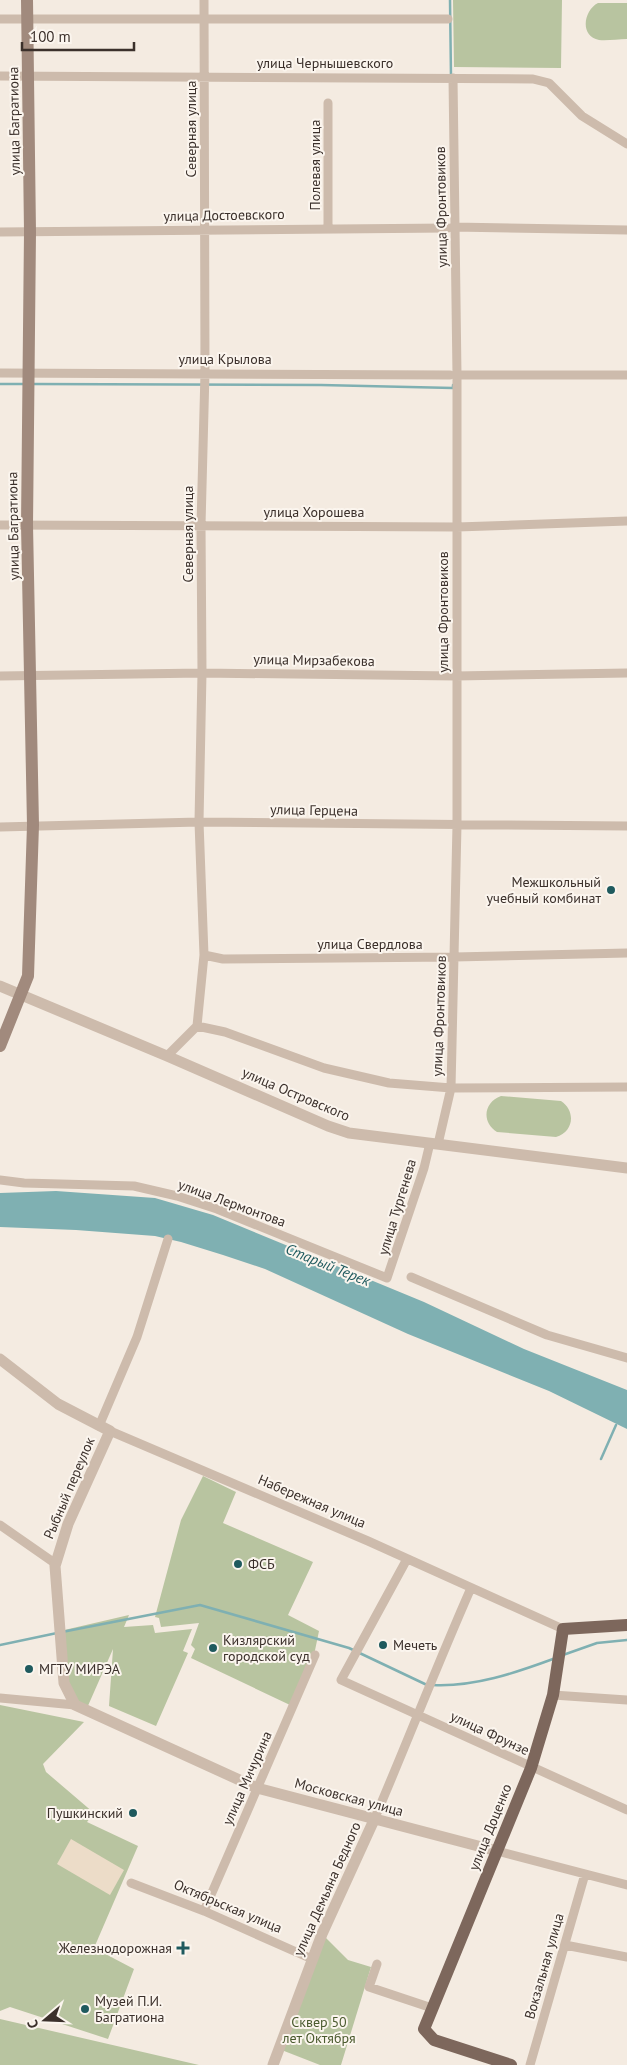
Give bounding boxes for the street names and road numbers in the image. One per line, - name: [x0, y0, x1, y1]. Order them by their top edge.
- street label: улица Чернышевского: [257, 54, 393, 72]
- street label: улица Багратиона: [4, 66, 24, 176]
- street label: Северная улица: [182, 81, 200, 177]
- street label: Полевая улица: [306, 120, 324, 210]
- street label: улица Фронтовиков: [431, 146, 451, 268]
- street label: улица Достоевского: [163, 205, 285, 225]
- street label: улица Крылова: [178, 350, 272, 368]
- street label: улица Багратиона: [3, 471, 23, 581]
- street label: Северная улица: [179, 486, 197, 582]
- street label: улица Хорошева: [264, 503, 365, 521]
- street label: улица Фронтовиков: [434, 551, 452, 673]
- street label: улица Мирзабекова: [253, 650, 375, 670]
- street label: улица Герцена: [270, 800, 358, 820]
- street label: улица Свердлова: [317, 935, 423, 953]
- street label: улица Фронтовиков: [428, 955, 450, 1077]
- street label: улица Островского: [239, 1063, 353, 1125]
- street label: улица Тургенева: [374, 1157, 420, 1257]
- street label: улица Лермонтова: [176, 1175, 288, 1231]
- street label: Рыбный переулок: [39, 1434, 99, 1542]
- street label: Набережная улица: [255, 1470, 369, 1532]
- street label: улица Фрунзе: [448, 1707, 532, 1759]
- street label: улица Мичурина: [218, 1728, 276, 1828]
- street label: Московская улица: [293, 1774, 405, 1820]
- street label: улица Доценко: [464, 1781, 516, 1873]
- street label: улица Демьяна Бедного: [289, 1819, 365, 1959]
- street label: Октябрьская улица: [171, 1875, 285, 1937]
- street label: Вокзальная улица: [520, 1911, 568, 2021]

